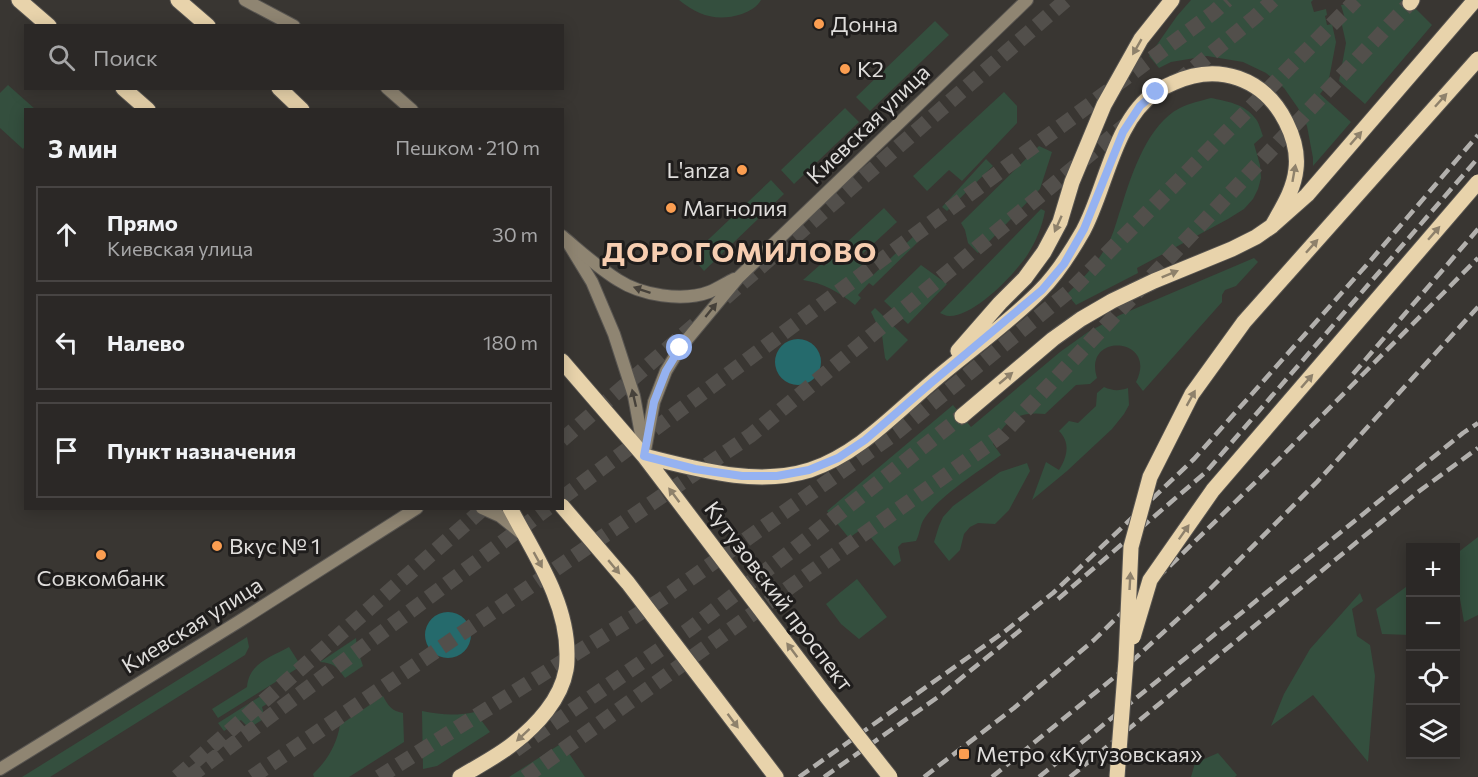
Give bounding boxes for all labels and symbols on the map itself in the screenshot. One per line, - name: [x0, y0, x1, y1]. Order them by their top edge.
- place label: Донна: [831, 10, 898, 37]
- marker: Донна: [812, 17, 826, 31]
- one-way arrow: [1132, 39, 1143, 55]
- place label: К2: [857, 55, 884, 82]
- street label: Киевская улица: [800, 58, 935, 189]
- marker: К2: [838, 62, 852, 76]
- route end: [1142, 78, 1168, 104]
- one-way arrow: [1434, 93, 1447, 108]
- one-way arrow: [1349, 131, 1362, 146]
- place label: L'anza: [666, 156, 730, 183]
- marker: L'anza: [735, 163, 749, 177]
- one-way arrow: [1290, 163, 1299, 182]
- place label: Магнолия: [683, 194, 787, 221]
- marker: Магнолия: [664, 201, 678, 215]
- one-way arrow: [1053, 216, 1063, 234]
- one-way arrow: [1427, 226, 1440, 241]
- district label: ДОРОГОМИЛОВО: [602, 234, 878, 268]
- one-way arrow: [1305, 239, 1318, 254]
- one-way arrow: [1161, 269, 1179, 278]
- one-way arrow: [633, 284, 651, 294]
- one-way arrow: [704, 302, 717, 318]
- route start: [666, 334, 692, 360]
- one-way arrow: [998, 372, 1013, 385]
- one-way arrow: [1300, 374, 1313, 389]
- one-way arrow: [629, 388, 638, 407]
- one-way arrow: [1186, 389, 1196, 406]
- one-way arrow: [668, 487, 680, 503]
- street label: Кутузовский проспект: [699, 496, 860, 696]
- one-way arrow: [1178, 524, 1190, 540]
- place label: Вкус № 1: [229, 532, 320, 559]
- marker: Вкус № 1: [210, 539, 224, 553]
- marker: Совкомбанк: [94, 548, 108, 562]
- one-way arrow: [533, 552, 543, 569]
- one-way arrow: [607, 559, 620, 574]
- place label: Совкомбанк: [37, 564, 166, 591]
- street label: Киевская улица: [116, 571, 267, 679]
- one-way arrow: [1125, 571, 1134, 590]
- one-way arrow: [786, 642, 798, 658]
- one-way arrow: [727, 713, 740, 729]
- one-way arrow: [516, 728, 531, 741]
- place label: Метро «Кутузовская»: [976, 740, 1202, 767]
- marker: Метро «Кутузовская»: [957, 747, 971, 761]

